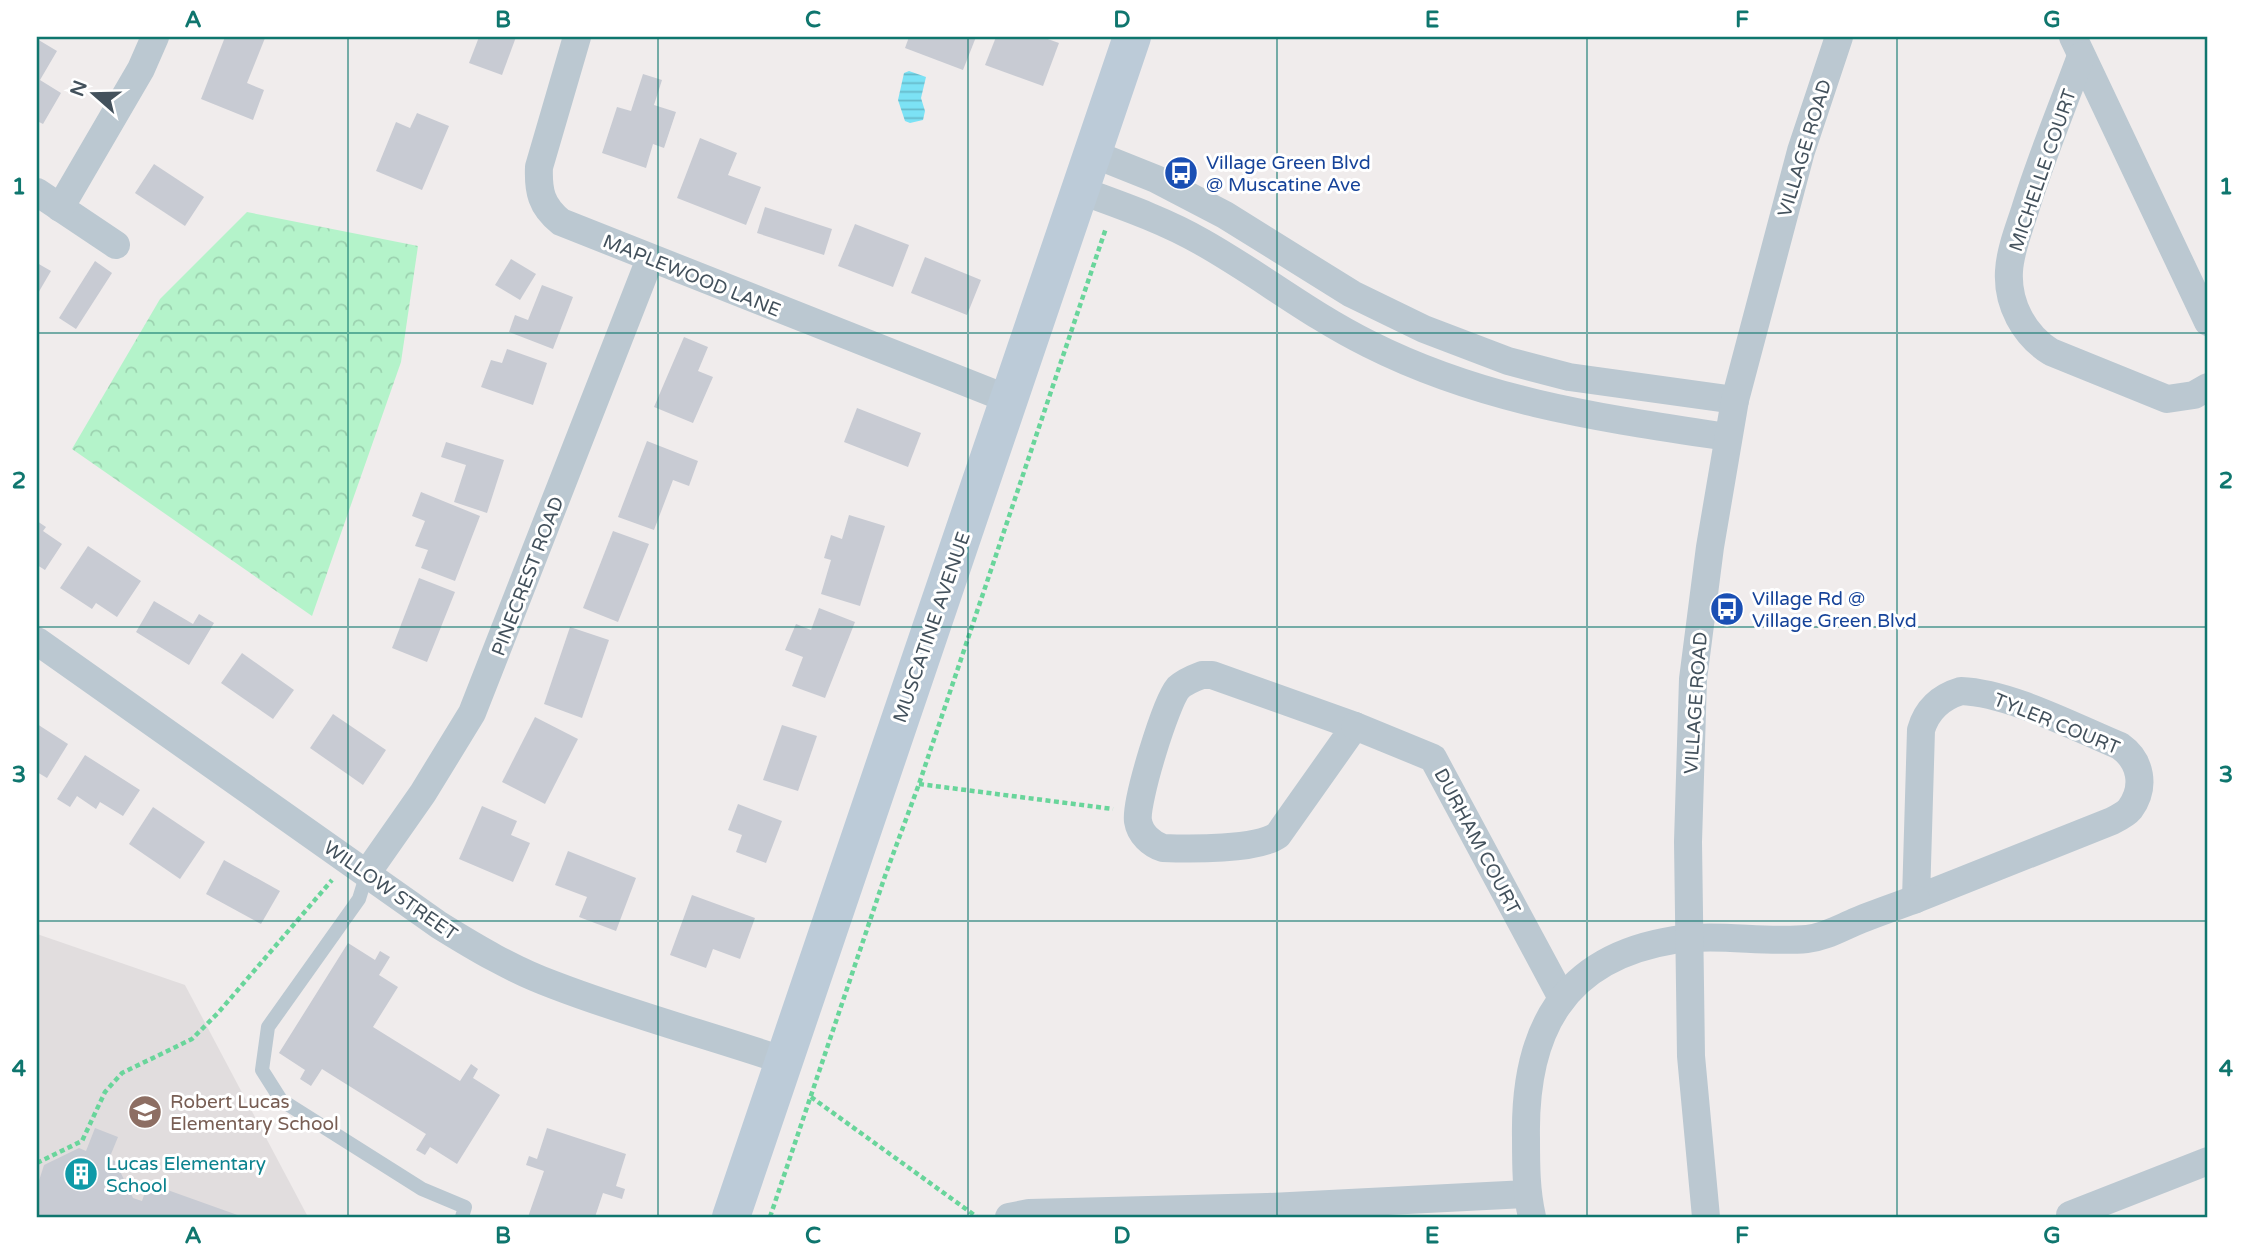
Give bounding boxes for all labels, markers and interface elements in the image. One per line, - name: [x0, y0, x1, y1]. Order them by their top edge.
- text: A: [184, 6, 202, 34]
- text: B: [495, 6, 511, 34]
- text: C: [805, 6, 821, 34]
- text: D: [1113, 6, 1131, 34]
- text: E: [1425, 6, 1439, 34]
- text: F: [1735, 6, 1749, 34]
- text: G: [2043, 6, 2061, 34]
- north arrow: [60, 60, 130, 130]
- street label: VILLAGE ROAD: [1774, 77, 1836, 220]
- text: N: [66, 78, 92, 99]
- street label: MICHELLE COURT: [2005, 86, 2081, 254]
- place label: Village Green Blvd @ Muscatine Ave: [1206, 152, 1371, 196]
- bus stop icon: Village Green Blvd @ Muscatine Ave: [1162, 154, 1200, 192]
- text: 1: [12, 173, 26, 201]
- text: 1: [2219, 173, 2233, 201]
- street label: MAPLEWOOD LANE: [600, 230, 784, 322]
- text: 2: [12, 467, 26, 495]
- text: 2: [2219, 467, 2233, 495]
- street label: PINECREST ROAD: [487, 494, 568, 659]
- street label: MUSCATINE AVENUE: [889, 529, 975, 726]
- place label: Village Rd @ Village Green Blvd: [1752, 588, 1917, 632]
- bus stop icon: Village Rd @ Village Green Blvd: [1708, 590, 1746, 628]
- street label: VILLAGE ROAD: [1680, 631, 1712, 775]
- street label: TYLER COURT: [1990, 689, 2123, 759]
- text: 3: [12, 761, 26, 789]
- text: 3: [2219, 761, 2233, 789]
- street label: DURHAM COURT: [1429, 765, 1525, 918]
- street label: WILLOW STREET: [319, 836, 462, 945]
- text: 4: [12, 1055, 27, 1083]
- text: 4: [2219, 1055, 2234, 1083]
- place label: Robert Lucas Elementary School: [170, 1091, 339, 1135]
- school or university icon: Robert Lucas Elementary School: [126, 1093, 164, 1131]
- place label: Lucas Elementary School: [106, 1153, 266, 1197]
- building icon: Lucas Elementary School: [62, 1155, 100, 1193]
- text: A: [184, 1222, 202, 1250]
- text: B: [495, 1222, 511, 1250]
- text: C: [805, 1222, 821, 1250]
- text: D: [1113, 1222, 1131, 1250]
- text: E: [1425, 1222, 1439, 1250]
- text: F: [1735, 1222, 1749, 1250]
- text: G: [2043, 1222, 2061, 1250]

